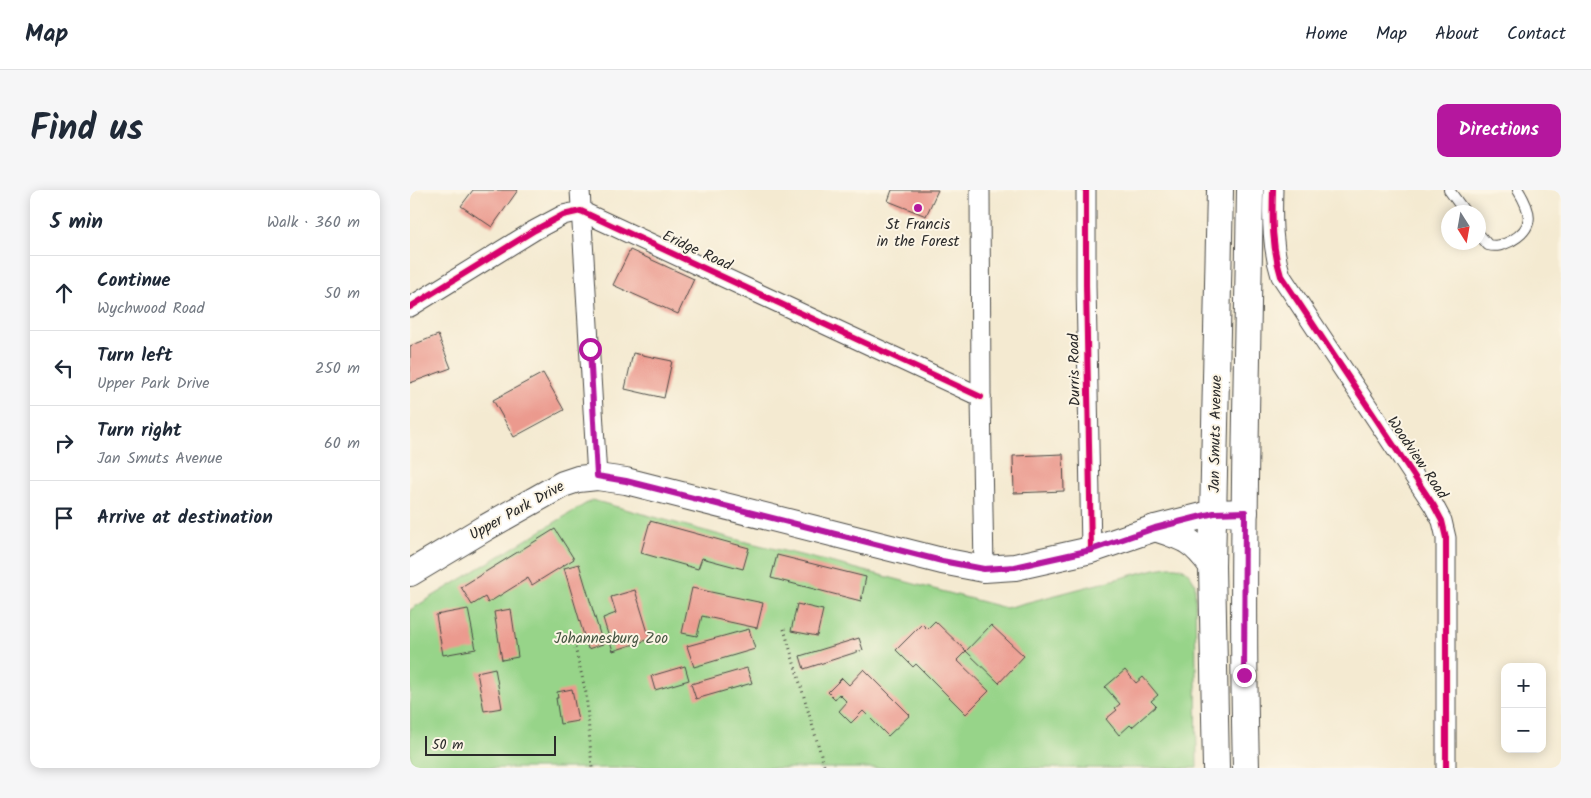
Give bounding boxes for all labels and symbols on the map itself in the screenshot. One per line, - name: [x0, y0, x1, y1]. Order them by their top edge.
- marker: St Francis in the Forest: [912, 202, 924, 214]
- north arrow: [1441, 205, 1486, 250]
- place label: St Francis in the Forest: [877, 213, 960, 254]
- street label: Eridge Road: [658, 224, 736, 278]
- street label: Durris Road: [1062, 333, 1088, 407]
- route start: [579, 338, 602, 361]
- street label: Jan Smuts Avenue: [1203, 375, 1229, 493]
- street label: Woodview Road: [1380, 412, 1454, 505]
- street label: Upper Park Drive: [465, 475, 569, 547]
- park label: Johannesburg Zoo: [554, 627, 668, 651]
- route end: [1233, 664, 1256, 687]
- scale bar: [425, 733, 556, 756]

